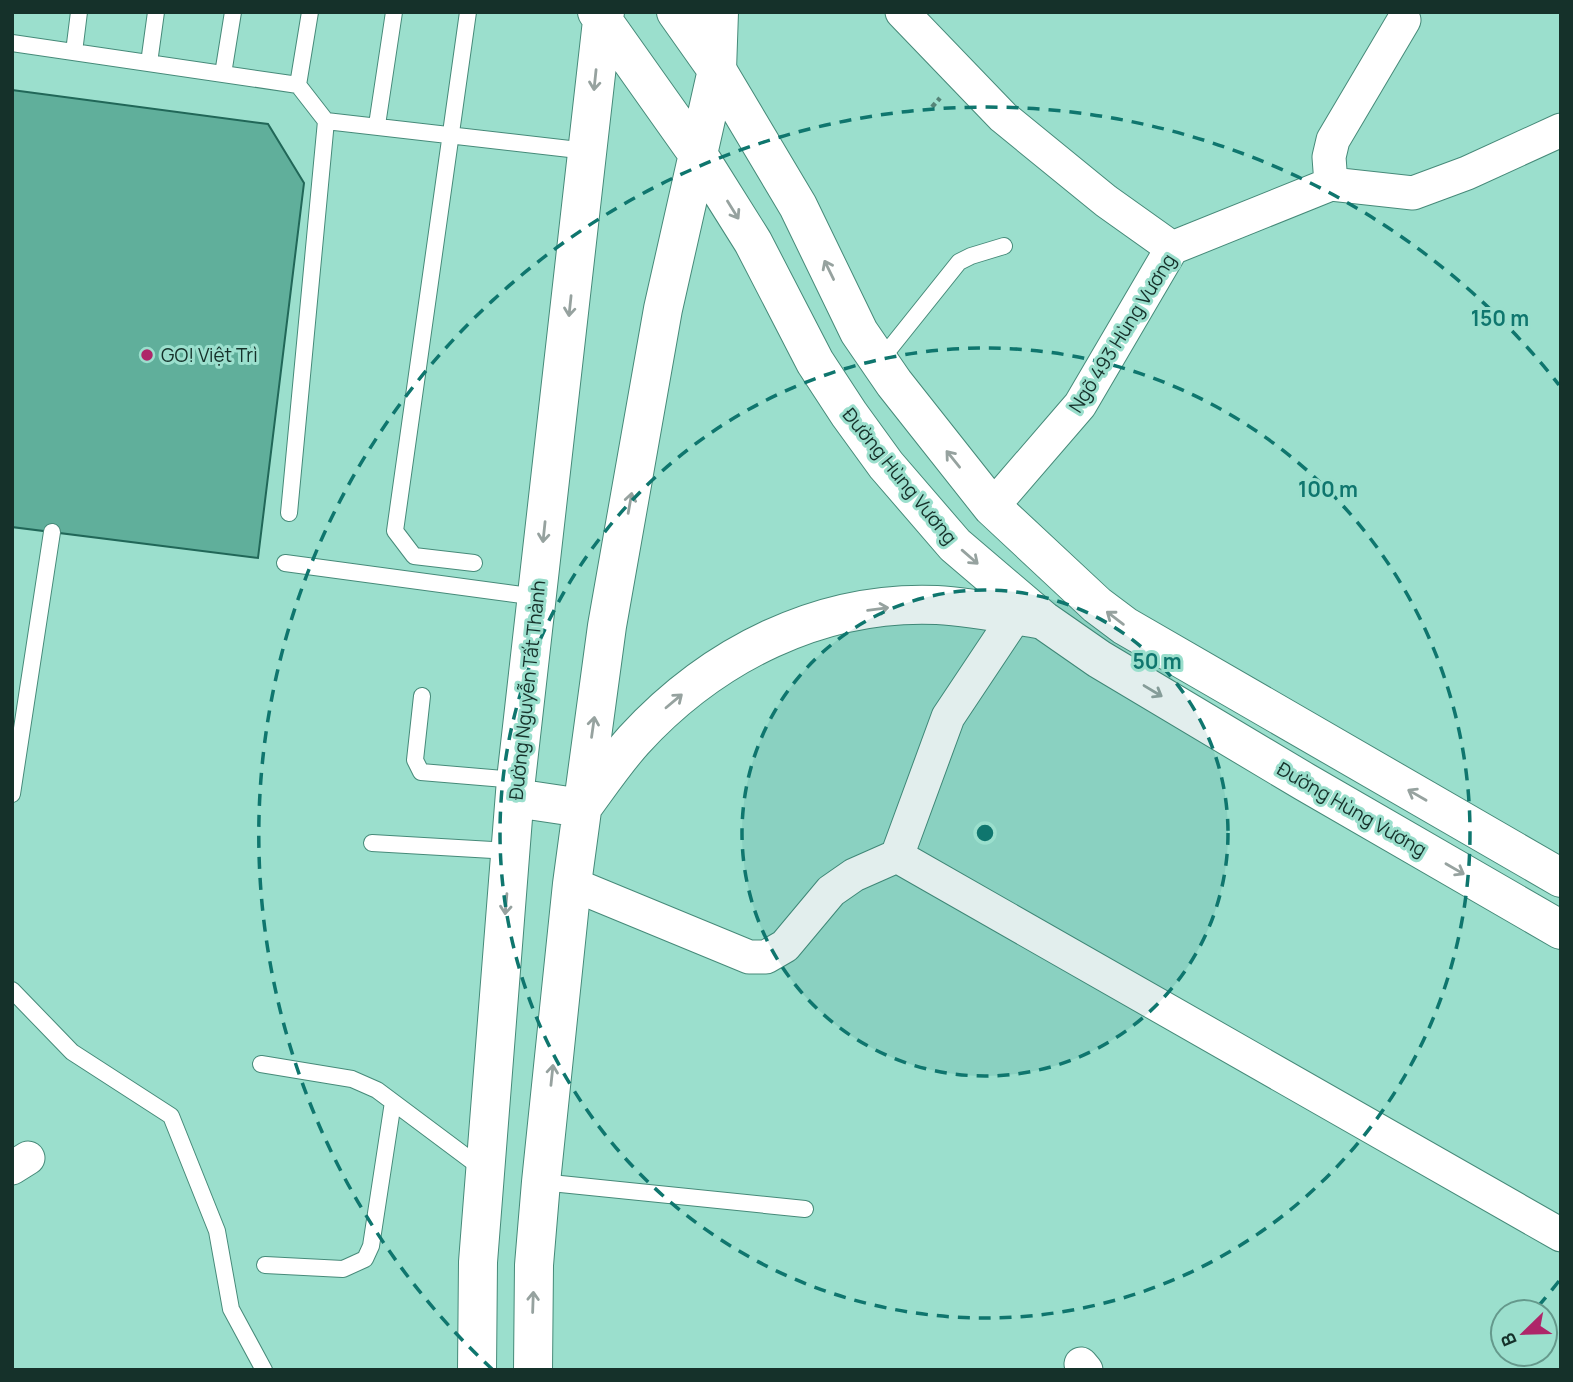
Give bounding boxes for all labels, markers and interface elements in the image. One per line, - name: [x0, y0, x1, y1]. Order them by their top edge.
- one-way arrow: [589, 68, 602, 91]
- one-way arrow: [726, 199, 740, 219]
- street label: Ngõ 493 Hùng Vương: [1062, 249, 1182, 417]
- one-way arrow: [822, 259, 835, 281]
- one-way arrow: [563, 294, 576, 317]
- text: 150 m: [1471, 304, 1529, 332]
- place label: GO! Việt Trì: [161, 342, 258, 368]
- marker: GO! Việt Trì: [139, 347, 155, 363]
- street label: Đường Hùng Vương: [837, 402, 963, 550]
- one-way arrow: [945, 451, 961, 469]
- text: 100 m: [1298, 475, 1358, 503]
- one-way arrow: [623, 492, 637, 515]
- one-way arrow: [538, 520, 551, 543]
- one-way arrow: [961, 549, 979, 565]
- street label: Đường Nguyễn Tất Thành: [503, 579, 551, 801]
- one-way arrow: [866, 602, 889, 615]
- one-way arrow: [1106, 611, 1124, 626]
- text: 50 m: [1132, 647, 1182, 675]
- one-way arrow: [1143, 684, 1163, 698]
- one-way arrow: [665, 693, 683, 709]
- one-way arrow: [587, 716, 600, 739]
- street label: Đường Hùng Vương: [1273, 756, 1431, 862]
- one-way arrow: [1407, 788, 1427, 802]
- centre of rings: [973, 821, 997, 845]
- one-way arrow: [1444, 862, 1464, 876]
- one-way arrow: [499, 893, 512, 915]
- one-way arrow: [546, 1064, 559, 1087]
- one-way arrow: [527, 1290, 540, 1313]
- north arrow: [1489, 1298, 1559, 1368]
- text: B: [1494, 1329, 1523, 1350]

